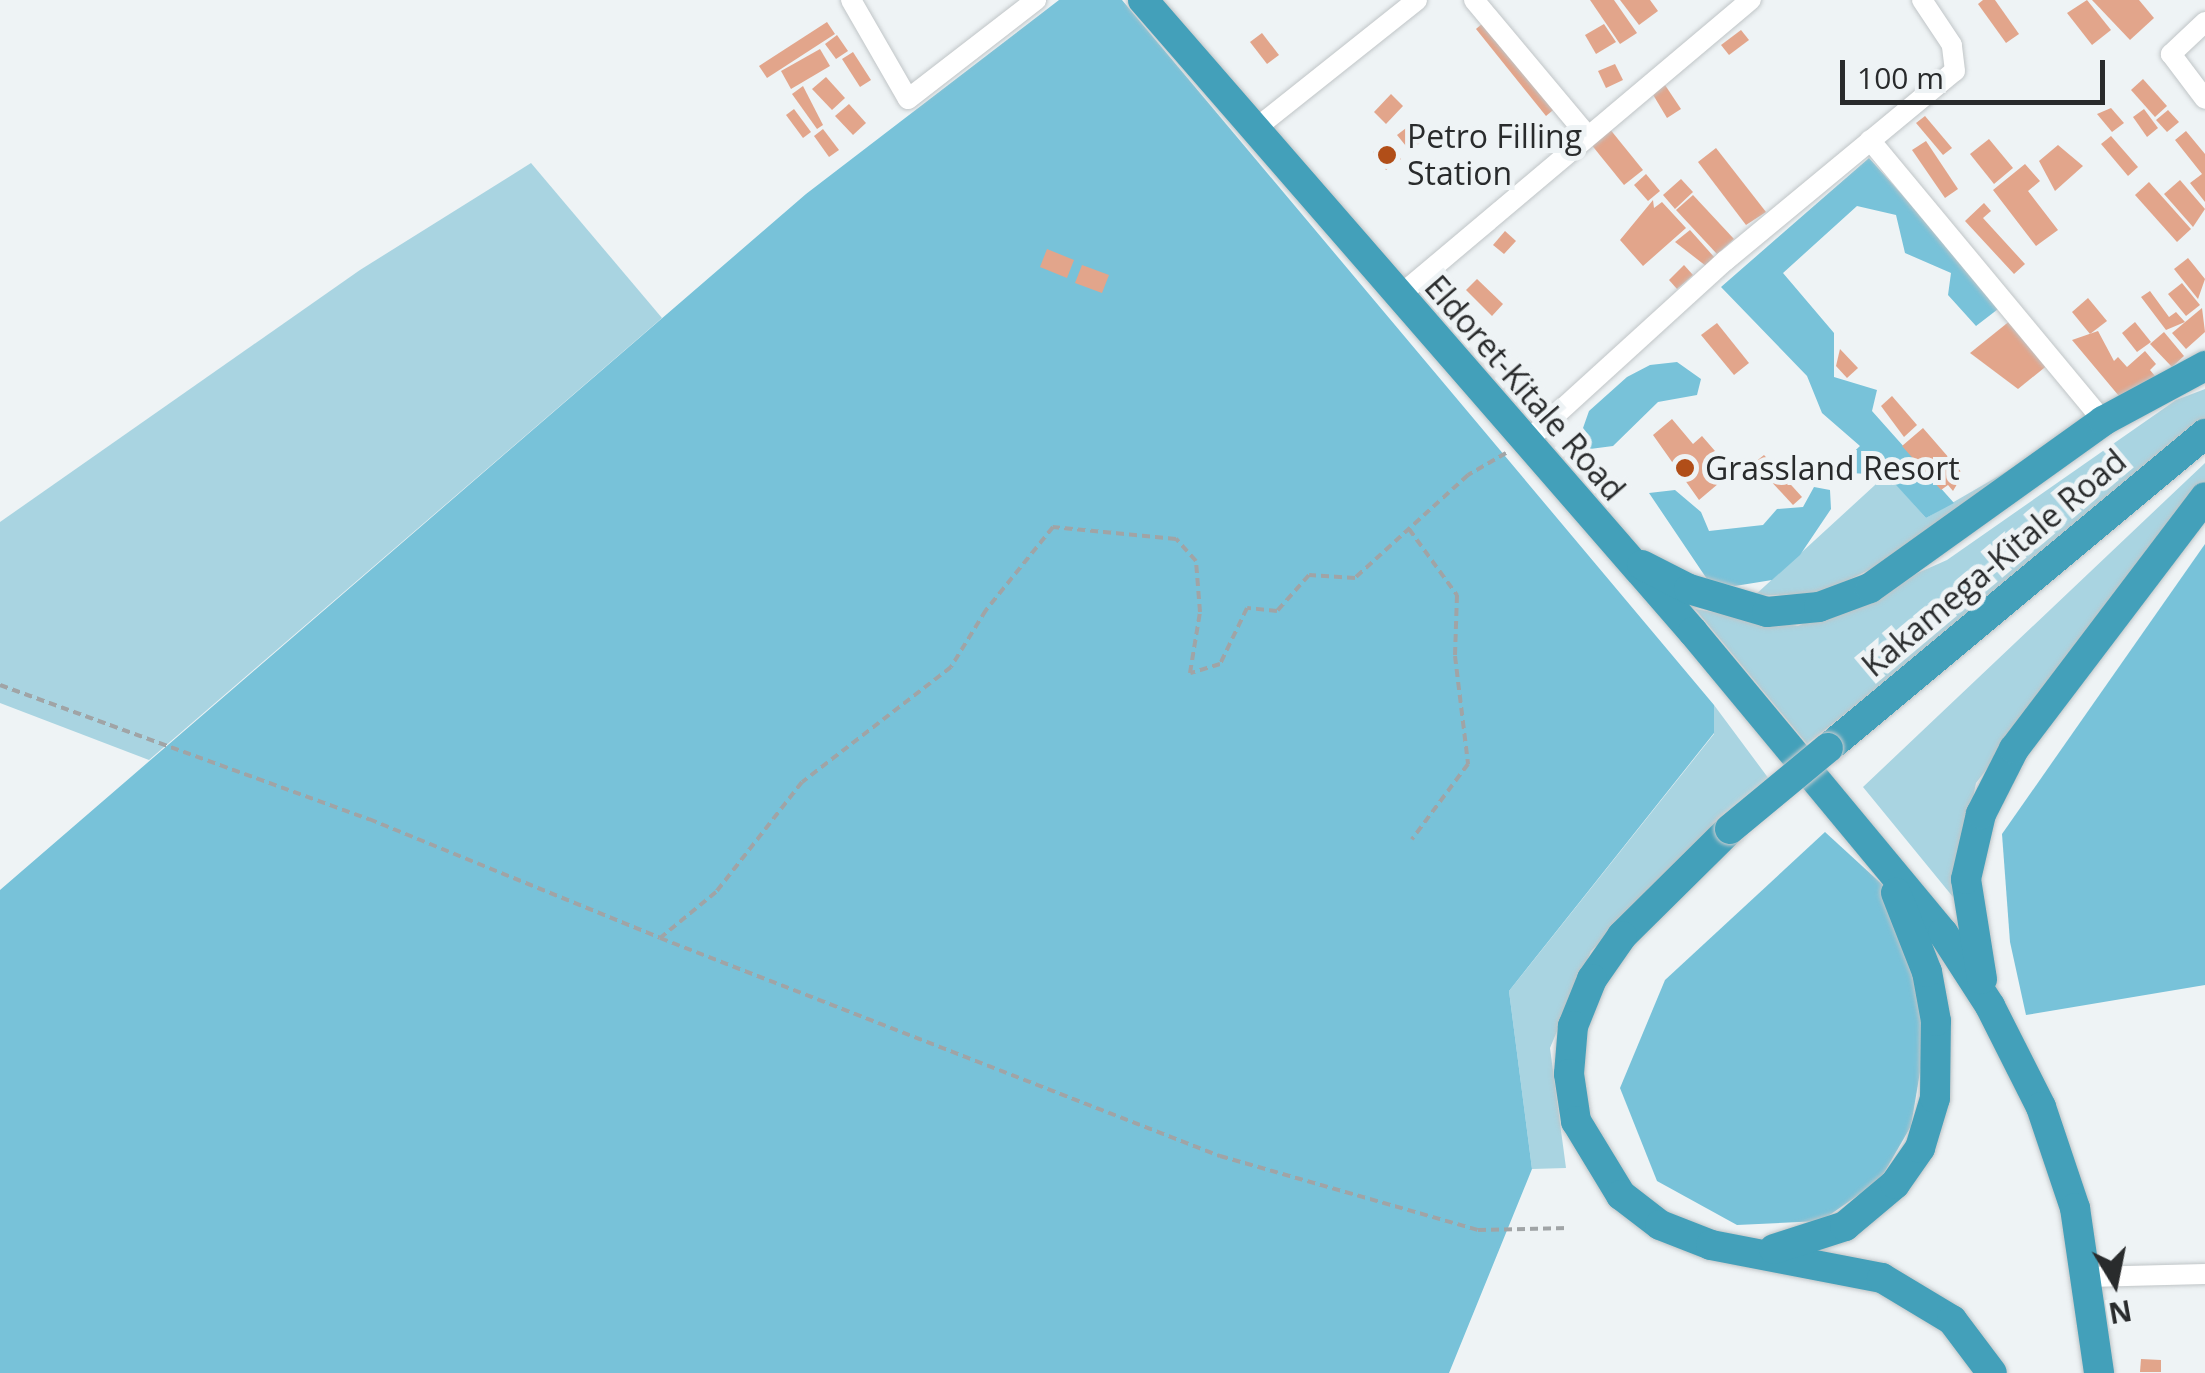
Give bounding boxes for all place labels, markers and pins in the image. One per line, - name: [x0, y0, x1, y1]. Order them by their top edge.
- place label: Petro Filling Station: [1407, 118, 1582, 193]
- marker: Petro Filling Station: [1376, 144, 1398, 166]
- place label: Grassland Resort: [1705, 449, 1960, 487]
- marker: Grassland Resort: [1674, 457, 1696, 479]

